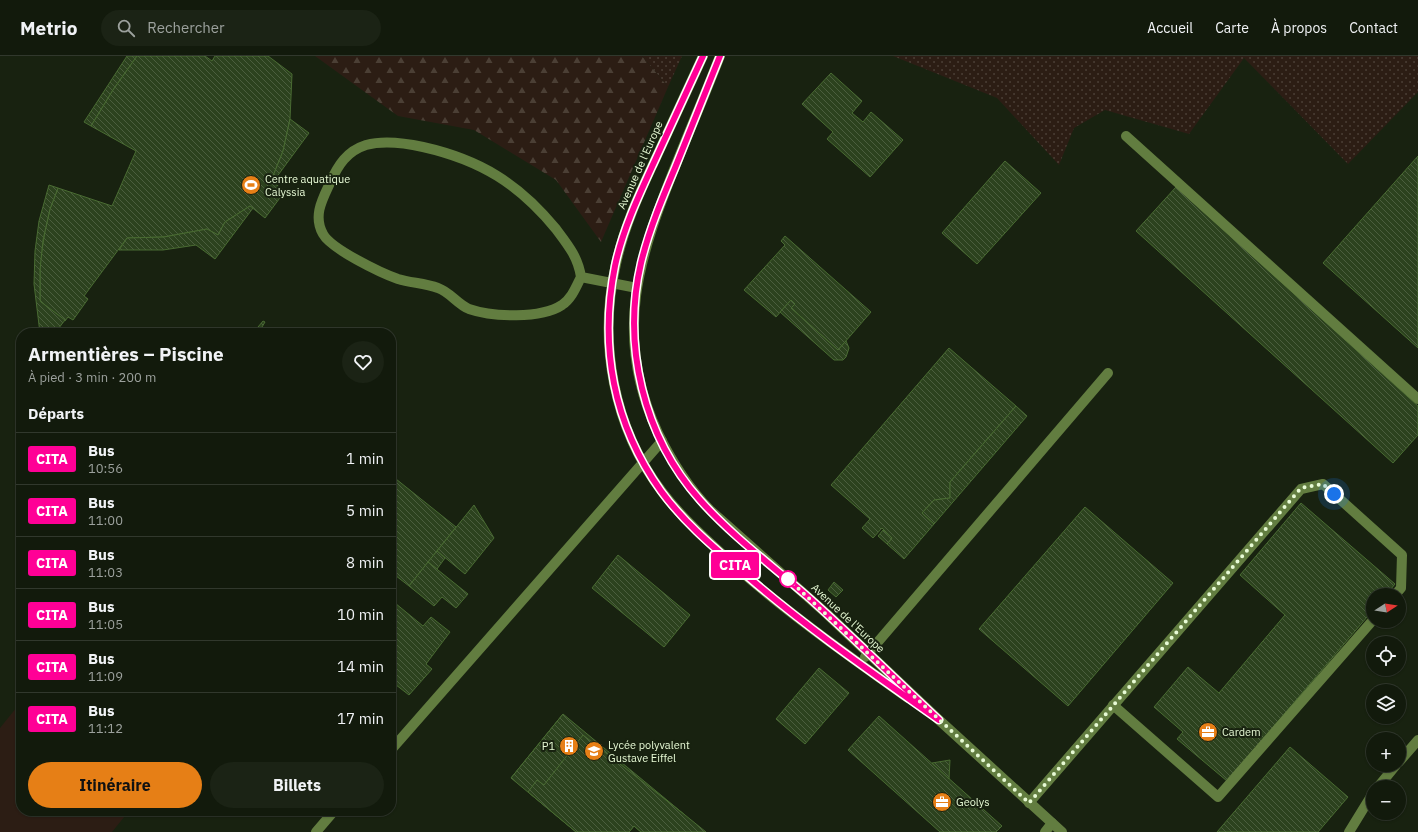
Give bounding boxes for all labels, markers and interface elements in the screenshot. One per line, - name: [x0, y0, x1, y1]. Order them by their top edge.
- search box: [101, 10, 381, 46]
- text: Metrio: [20, 16, 77, 40]
- icon: search: [115, 17, 137, 39]
- text: Rechercher: [147, 18, 225, 37]
- text: Accueil: [1147, 19, 1193, 37]
- text: Carte: [1215, 19, 1249, 37]
- text: À propos: [1271, 19, 1327, 37]
- text: Contact: [1349, 19, 1398, 37]
- street label: Avenue de l'Europe: [614, 119, 666, 211]
- place label: Centre aquatique Calyssia: [265, 172, 350, 199]
- sports icon: Centre aquatique Calyssia: [240, 174, 262, 196]
- button: heart: [342, 341, 384, 383]
- text: Armentières – Piscine: [28, 342, 224, 366]
- text: À pied · 3 min · 200 m: [28, 369, 156, 386]
- text: Départs: [28, 404, 84, 423]
- text: Bus: [88, 441, 114, 460]
- text: 1 min: [346, 449, 384, 468]
- text: CITA: [36, 450, 68, 468]
- text: 10:56: [88, 460, 123, 477]
- your location: [1324, 484, 1344, 504]
- text: Bus: [88, 493, 114, 512]
- text: 5 min: [346, 501, 384, 520]
- text: CITA: [36, 502, 68, 520]
- text: 11:00: [88, 512, 123, 529]
- text: Bus: [88, 545, 114, 564]
- line badge: CITA: [707, 552, 763, 578]
- text: 8 min: [346, 553, 384, 572]
- text: CITA: [36, 554, 68, 572]
- text: CITA: [719, 556, 751, 574]
- text: 11:03: [88, 564, 123, 581]
- unlabelled marker: [779, 570, 797, 588]
- street label: Avenue de l'Europe: [808, 580, 888, 656]
- north arrow: [1366, 588, 1406, 628]
- map controls: [1366, 588, 1406, 820]
- text: Bus: [88, 597, 114, 616]
- text: 10 min: [337, 605, 384, 624]
- text: CITA: [36, 606, 68, 624]
- text: 11:05: [88, 616, 123, 633]
- button: locate: [1366, 636, 1406, 676]
- text: Bus: [88, 649, 114, 668]
- text: 14 min: [337, 657, 384, 676]
- text: CITA: [36, 658, 68, 676]
- text: 11:09: [88, 668, 123, 685]
- button: layers: [1366, 684, 1406, 724]
- text: Bus: [88, 701, 114, 720]
- text: 17 min: [337, 709, 384, 728]
- text: CITA: [36, 710, 68, 728]
- text: 11:12: [88, 720, 123, 737]
- office icon: Cardem: [1197, 721, 1219, 743]
- place label: Cardem: [1222, 725, 1261, 739]
- button: +: [1366, 732, 1406, 772]
- building icon: P1: [558, 735, 580, 757]
- place label: Lycée polyvalent Gustave Eiffel: [608, 738, 690, 765]
- place label: P1: [542, 739, 555, 753]
- school or university icon: Lycée polyvalent Gustave Eiffel: [583, 740, 605, 762]
- button: Itinéraire: [28, 762, 202, 808]
- button: Billets: [210, 762, 384, 808]
- button: −: [1366, 780, 1406, 820]
- office icon: Geolys: [931, 791, 953, 813]
- place label: Geolys: [956, 795, 990, 809]

